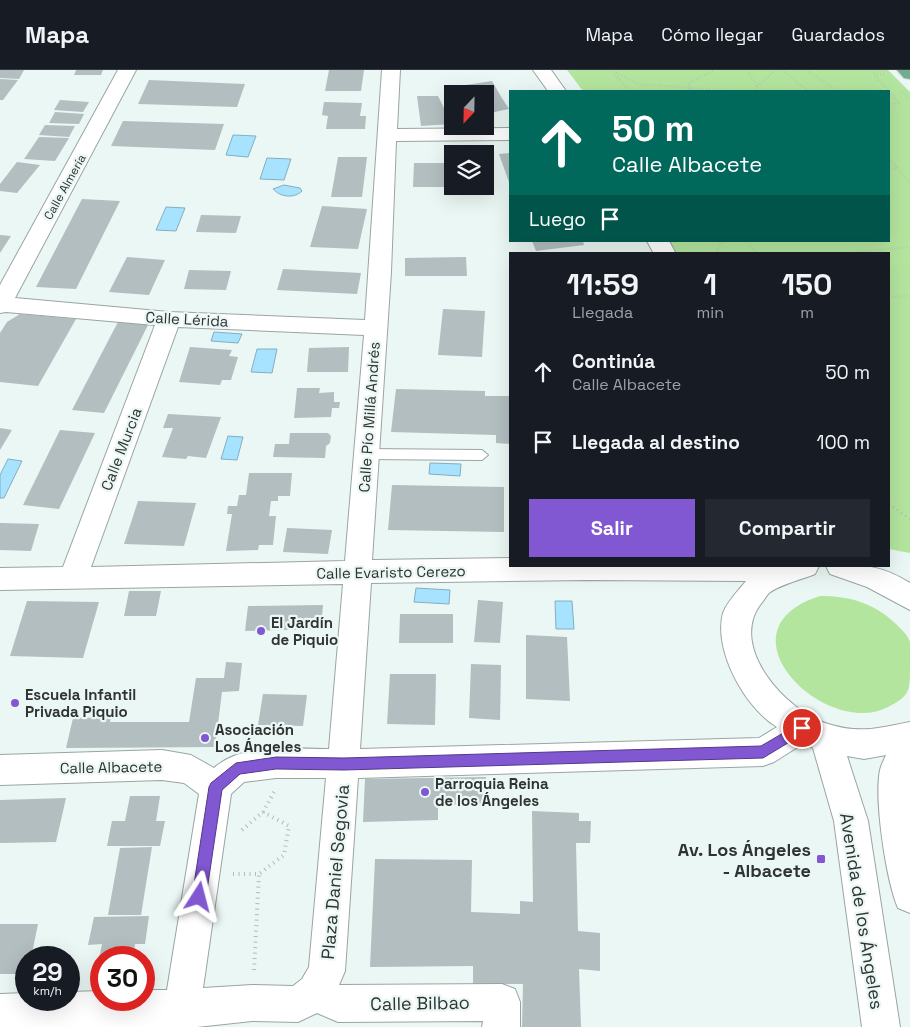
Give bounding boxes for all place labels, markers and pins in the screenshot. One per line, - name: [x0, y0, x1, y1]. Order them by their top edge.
- place label: El Jardín de Piquio: [271, 613, 338, 649]
- marker: El Jardín de Piquio: [255, 625, 267, 637]
- place label: Escuela Infantil Privada Piquio: [25, 685, 136, 721]
- marker: Escuela Infantil Privada Piquio: [9, 697, 21, 709]
- pin: [781, 707, 823, 749]
- place label: Asociación Los Ángeles: [215, 720, 301, 756]
- marker: Asociación Los Ángeles: [199, 732, 211, 744]
- place label: Parroquia Reina de los Ángeles: [435, 774, 549, 810]
- marker: Parroquia Reina de los Ángeles: [419, 786, 431, 798]
- place label: Av. Los Ángeles - Albacete: [678, 838, 811, 882]
- marker: Av. Los Ángeles - Albacete: [815, 853, 827, 865]

